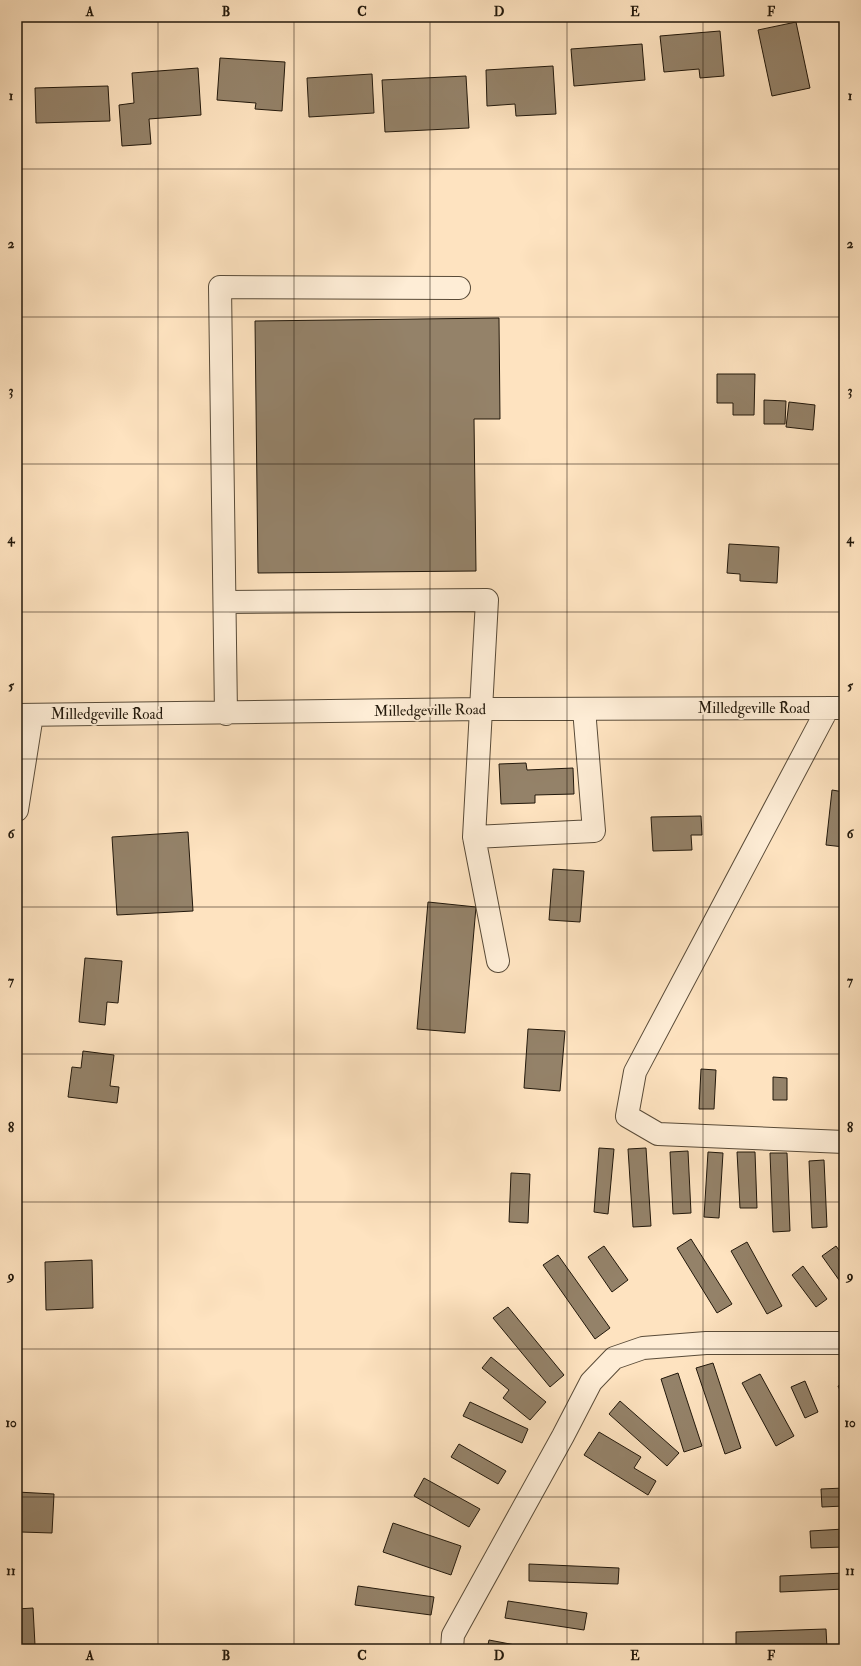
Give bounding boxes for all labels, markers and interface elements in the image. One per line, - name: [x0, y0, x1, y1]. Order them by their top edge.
- text: A: [85, 4, 95, 20]
- text: B: [222, 4, 230, 20]
- text: C: [357, 4, 367, 20]
- text: D: [494, 4, 505, 20]
- text: E: [630, 4, 640, 20]
- text: F: [767, 4, 776, 20]
- text: 1: [9, 88, 14, 104]
- text: 1: [848, 88, 853, 104]
- text: 2: [8, 236, 15, 252]
- text: 2: [847, 236, 854, 252]
- text: 3: [9, 383, 14, 399]
- text: 3: [848, 383, 853, 399]
- text: 4: [6, 531, 15, 547]
- text: 4: [845, 531, 854, 547]
- text: 5: [8, 678, 14, 694]
- text: 5: [847, 678, 853, 694]
- street label: Milledgeville Road: [698, 699, 811, 718]
- street label: Milledgeville Road: [374, 700, 487, 721]
- street label: Milledgeville Road: [51, 705, 164, 724]
- text: 6: [8, 826, 16, 842]
- text: 6: [847, 826, 855, 842]
- text: 7: [8, 973, 15, 989]
- text: 7: [847, 973, 854, 989]
- text: 8: [8, 1120, 14, 1136]
- text: 8: [847, 1120, 853, 1136]
- text: 9: [6, 1268, 15, 1284]
- text: 9: [845, 1268, 854, 1284]
- text: 10: [5, 1415, 17, 1431]
- text: 10: [844, 1415, 856, 1431]
- text: 11: [6, 1563, 16, 1579]
- text: 11: [845, 1563, 855, 1579]
- text: A: [85, 1648, 95, 1664]
- text: B: [222, 1648, 230, 1664]
- text: C: [357, 1648, 367, 1664]
- text: D: [494, 1648, 505, 1664]
- text: E: [630, 1648, 640, 1664]
- text: F: [767, 1648, 776, 1664]

